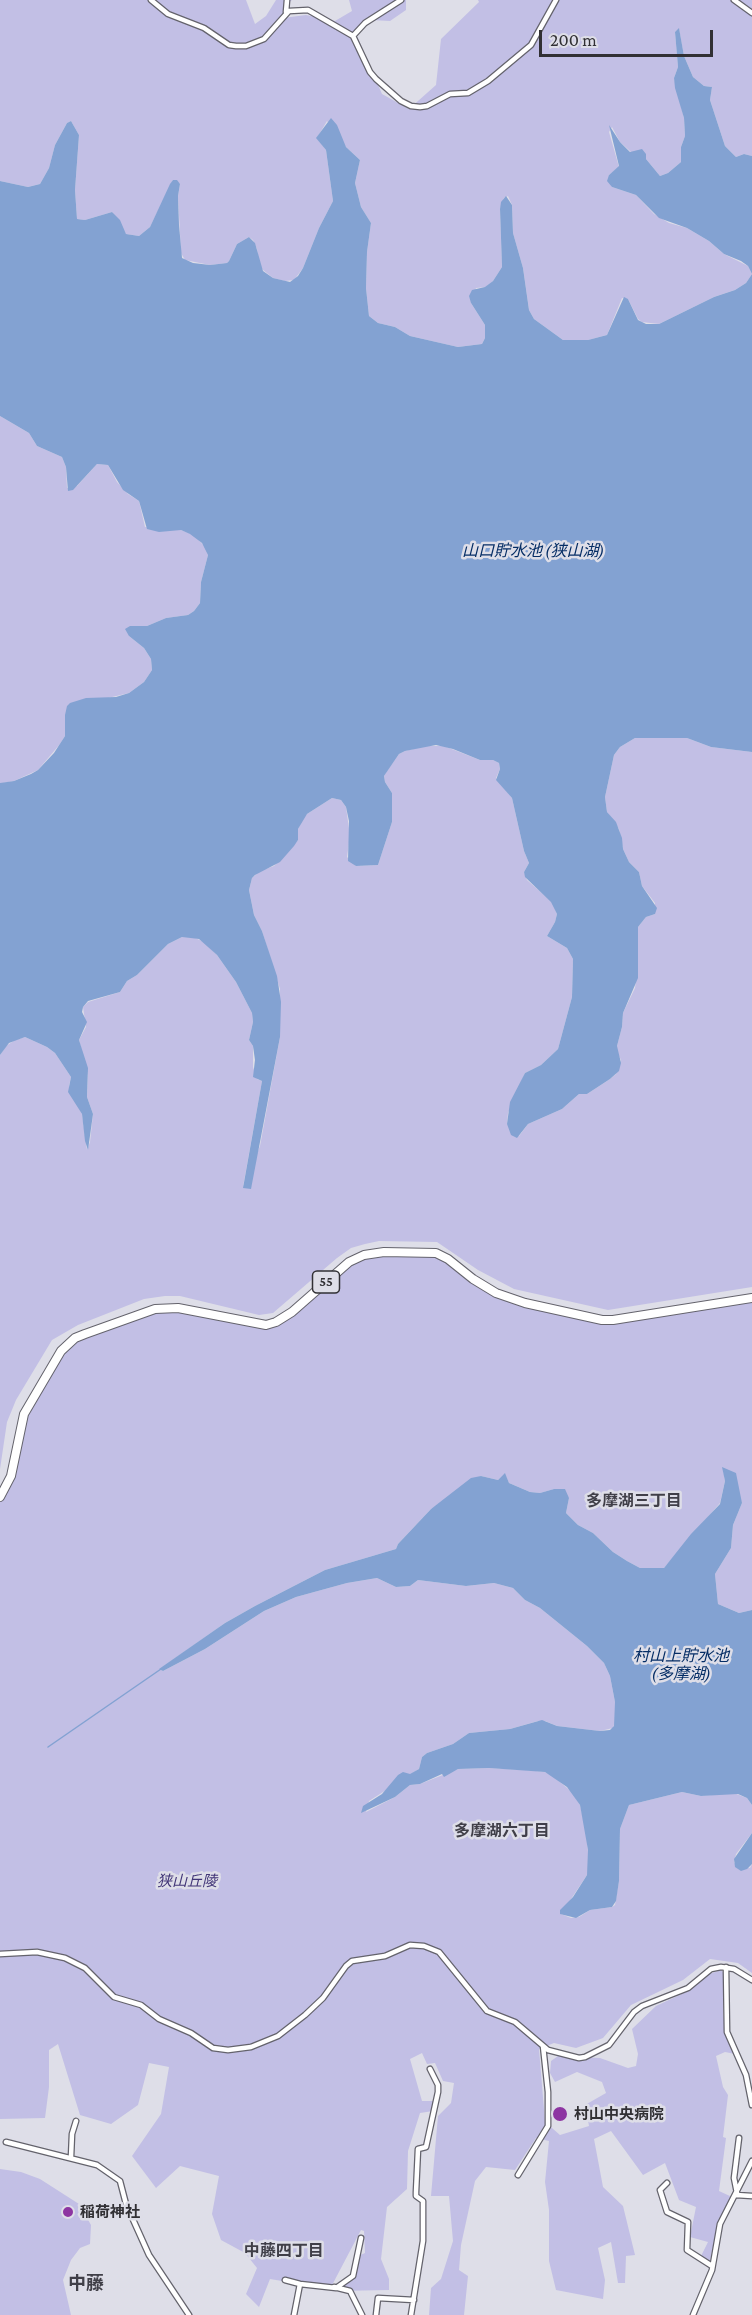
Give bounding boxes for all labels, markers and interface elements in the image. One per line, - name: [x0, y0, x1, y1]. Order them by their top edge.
- scale bar: [542, 18, 716, 56]
- text: 200 m: [550, 30, 597, 50]
- water label: 山口貯水池 (狭山湖): [462, 541, 604, 561]
- road number: 55: [312, 1271, 340, 1293]
- district label: 多摩湖三丁目: [586, 1491, 682, 1511]
- water label: 村山上貯水池 (多摩湖): [633, 1646, 729, 1684]
- district label: 多摩湖六丁目: [454, 1821, 550, 1841]
- park label: 狭山丘陵: [157, 1872, 217, 1890]
- marker: 村山中央病院: [551, 2105, 569, 2123]
- place label: 村山中央病院: [574, 2105, 664, 2123]
- place label: 稲荷神社: [80, 2203, 140, 2221]
- marker: 稲荷神社: [61, 2205, 75, 2219]
- district label: 中藤四丁目: [244, 2241, 324, 2261]
- district label: 中藤: [68, 2272, 104, 2294]

